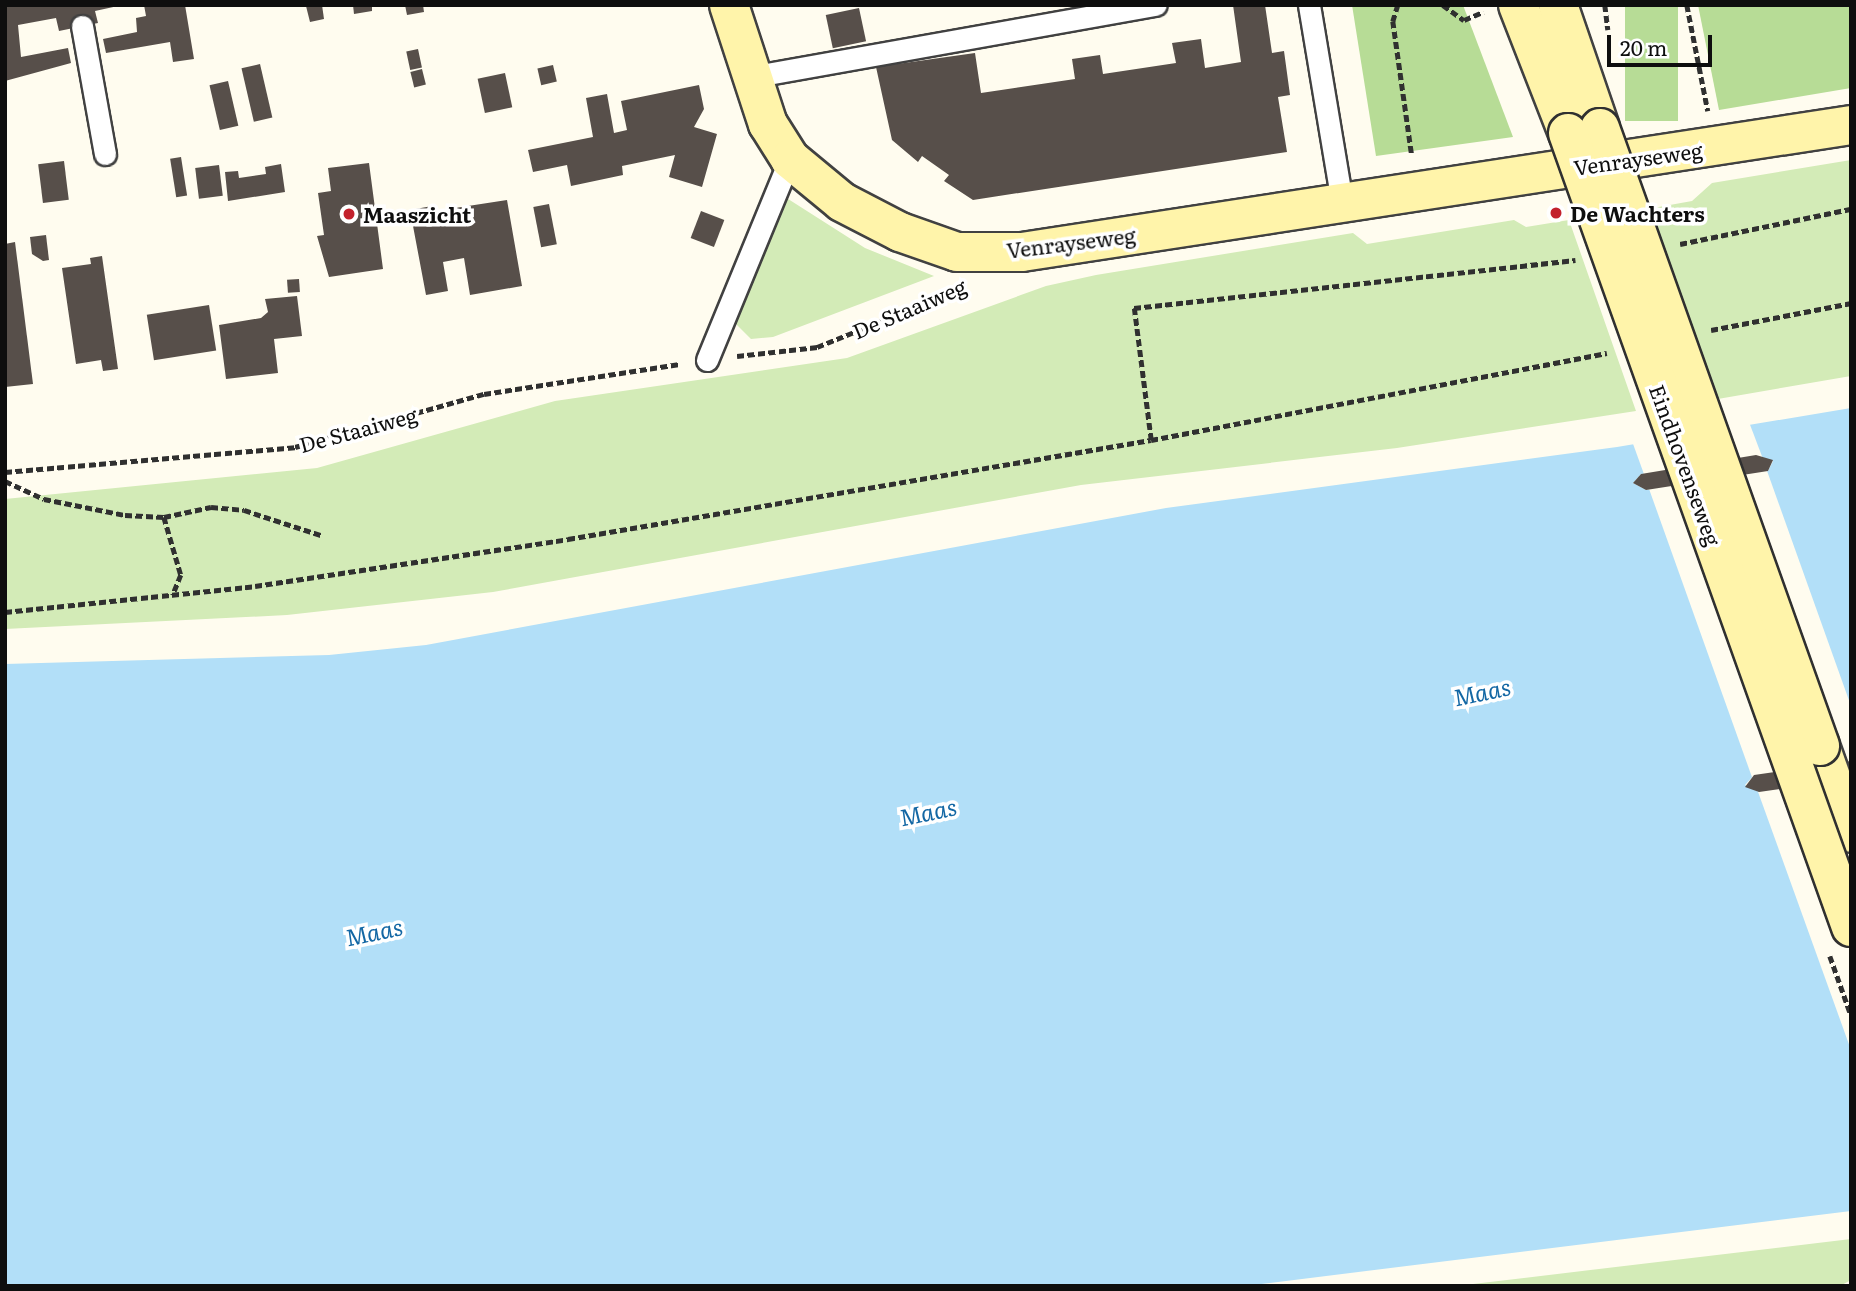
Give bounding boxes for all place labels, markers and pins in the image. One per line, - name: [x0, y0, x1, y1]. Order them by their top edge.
- place label: De Wachters: [1570, 200, 1705, 226]
- place label: Maaszicht: [363, 201, 471, 227]
- marker: De Wachters: [1548, 205, 1564, 221]
- marker: Maaszicht: [341, 206, 357, 222]

